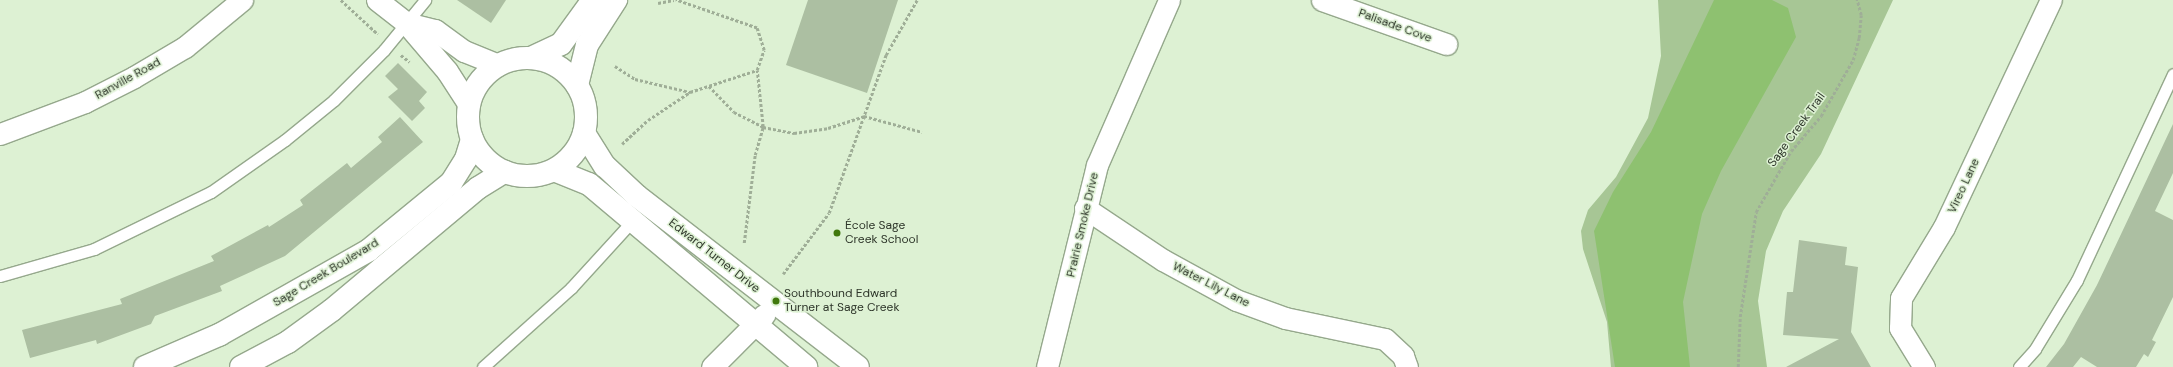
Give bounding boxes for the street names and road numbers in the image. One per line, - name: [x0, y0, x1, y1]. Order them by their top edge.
- street label: Palisade Cove: [1356, 6, 1434, 46]
- street label: Ranville Road: [93, 55, 163, 103]
- street label: Sage Creek Trail: [1765, 90, 1829, 170]
- street label: Vireo Lane: [1945, 156, 1983, 216]
- street label: Prairie Smoke Drive: [1064, 171, 1102, 279]
- street label: Edward Turner Drive: [665, 216, 763, 296]
- street label: Sage Creek Boulevard: [271, 236, 381, 310]
- street label: Water Lily Lane: [1170, 259, 1252, 311]

